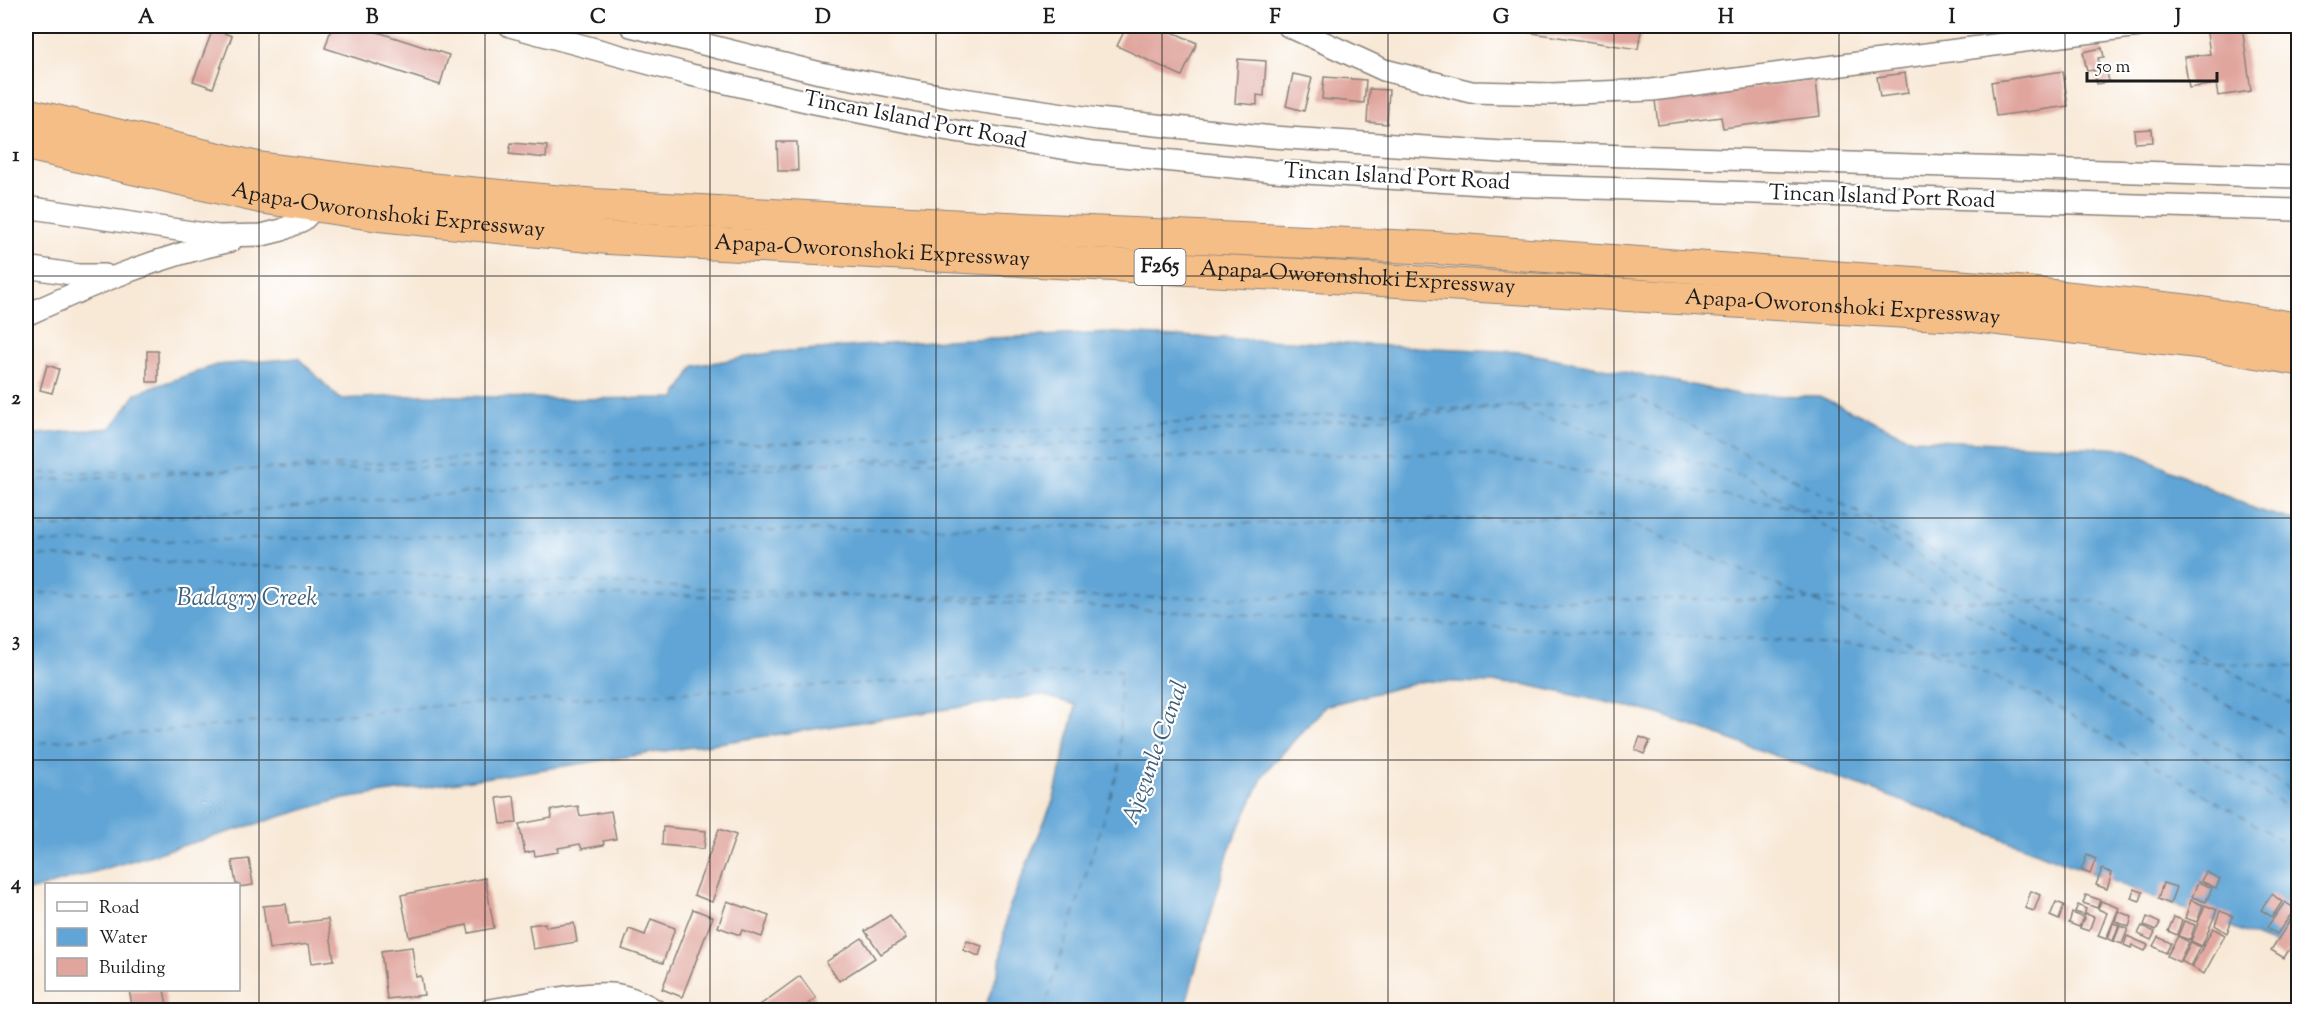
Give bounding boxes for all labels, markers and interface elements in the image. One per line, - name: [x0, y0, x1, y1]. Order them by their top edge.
- text: A: [138, 4, 155, 33]
- text: B: [366, 4, 379, 33]
- text: C: [590, 4, 606, 33]
- text: D: [815, 4, 831, 33]
- text: E: [1043, 4, 1056, 33]
- text: F: [1269, 4, 1281, 33]
- text: G: [1493, 4, 1510, 33]
- text: H: [1718, 4, 1734, 33]
- text: I: [1949, 4, 1956, 33]
- text: J: [2173, 4, 2181, 33]
- scale bar: [2087, 45, 2218, 83]
- text: 50 m: [2095, 55, 2131, 81]
- street label: Tincan Island Port Road: [801, 84, 1029, 158]
- text: 1: [13, 142, 20, 171]
- street label: Tincan Island Port Road: [1283, 156, 1511, 200]
- street label: Apapa-Oworonshoki Expressway: [228, 175, 547, 248]
- street label: Tincan Island Port Road: [1768, 178, 1996, 218]
- street label: Apapa-Oworonshoki Expressway: [714, 228, 1031, 277]
- road number: F265: [1134, 249, 1186, 285]
- street label: Apapa-Oworonshoki Expressway: [1199, 254, 1516, 304]
- street label: Apapa-Oworonshoki Expressway: [1684, 282, 2002, 335]
- text: 2: [11, 385, 21, 414]
- water label: Badagry Creek: [177, 582, 317, 616]
- text: 3: [12, 627, 20, 656]
- water label: Ajegunle Canal: [1114, 676, 1198, 830]
- text: 4: [10, 870, 21, 899]
- legend: [45, 883, 240, 991]
- text: Road: [99, 896, 139, 922]
- text: Water: [99, 926, 148, 952]
- text: Building: [99, 956, 165, 982]

